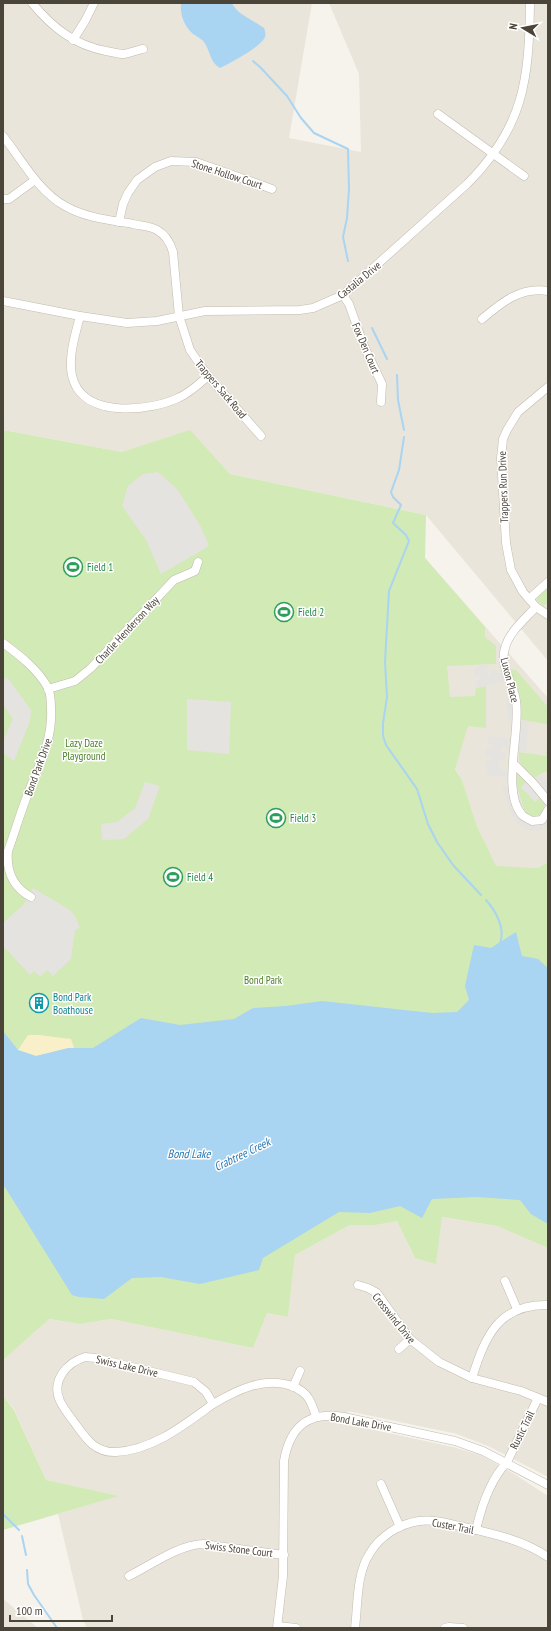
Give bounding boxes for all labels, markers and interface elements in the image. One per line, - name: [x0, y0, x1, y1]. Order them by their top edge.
- north arrow: [503, 8, 543, 48]
- text: N: [506, 22, 521, 30]
- street label: Stone Hollow Court: [190, 156, 264, 192]
- street label: Castalia Drive: [334, 258, 384, 302]
- street label: Fox Den Court: [349, 321, 383, 375]
- street label: Trappers Sack Road: [192, 357, 250, 422]
- street label: Trappers Run Drive: [495, 450, 511, 523]
- sports icon: Field 1: [62, 556, 84, 578]
- place label: Field 1: [87, 560, 113, 574]
- street label: Charlie Henderson Way: [92, 593, 163, 667]
- sports icon: Field 2: [273, 601, 295, 623]
- place label: Field 2: [298, 605, 324, 619]
- street label: Luxon Place: [498, 656, 522, 704]
- street label: Bond Park Drive: [21, 736, 55, 798]
- park label: Lazy Daze Playground: [63, 736, 106, 763]
- sports icon: Field 3: [265, 807, 287, 829]
- place label: Field 3: [290, 811, 316, 825]
- sports icon: Field 4: [162, 866, 184, 888]
- place label: Field 4: [187, 870, 213, 884]
- park label: Bond Park: [244, 973, 283, 987]
- place label: Bond Park Boathouse: [53, 990, 93, 1017]
- building icon: Bond Park Boathouse: [28, 992, 50, 1014]
- water label: Crabtree Creek: [211, 1133, 274, 1174]
- water label: Bond Lake: [168, 1146, 212, 1161]
- street label: Crosswind Drive: [369, 1290, 419, 1346]
- street label: Swiss Lake Drive: [95, 1352, 160, 1380]
- street label: Rustic Trail: [507, 1408, 538, 1452]
- street label: Bond Lake Drive: [329, 1410, 393, 1434]
- street label: Custer Trail: [431, 1515, 476, 1537]
- street label: Swiss Stone Court: [204, 1538, 274, 1560]
- scale bar: [10, 1597, 112, 1623]
- text: 100 m: [16, 1603, 43, 1618]

